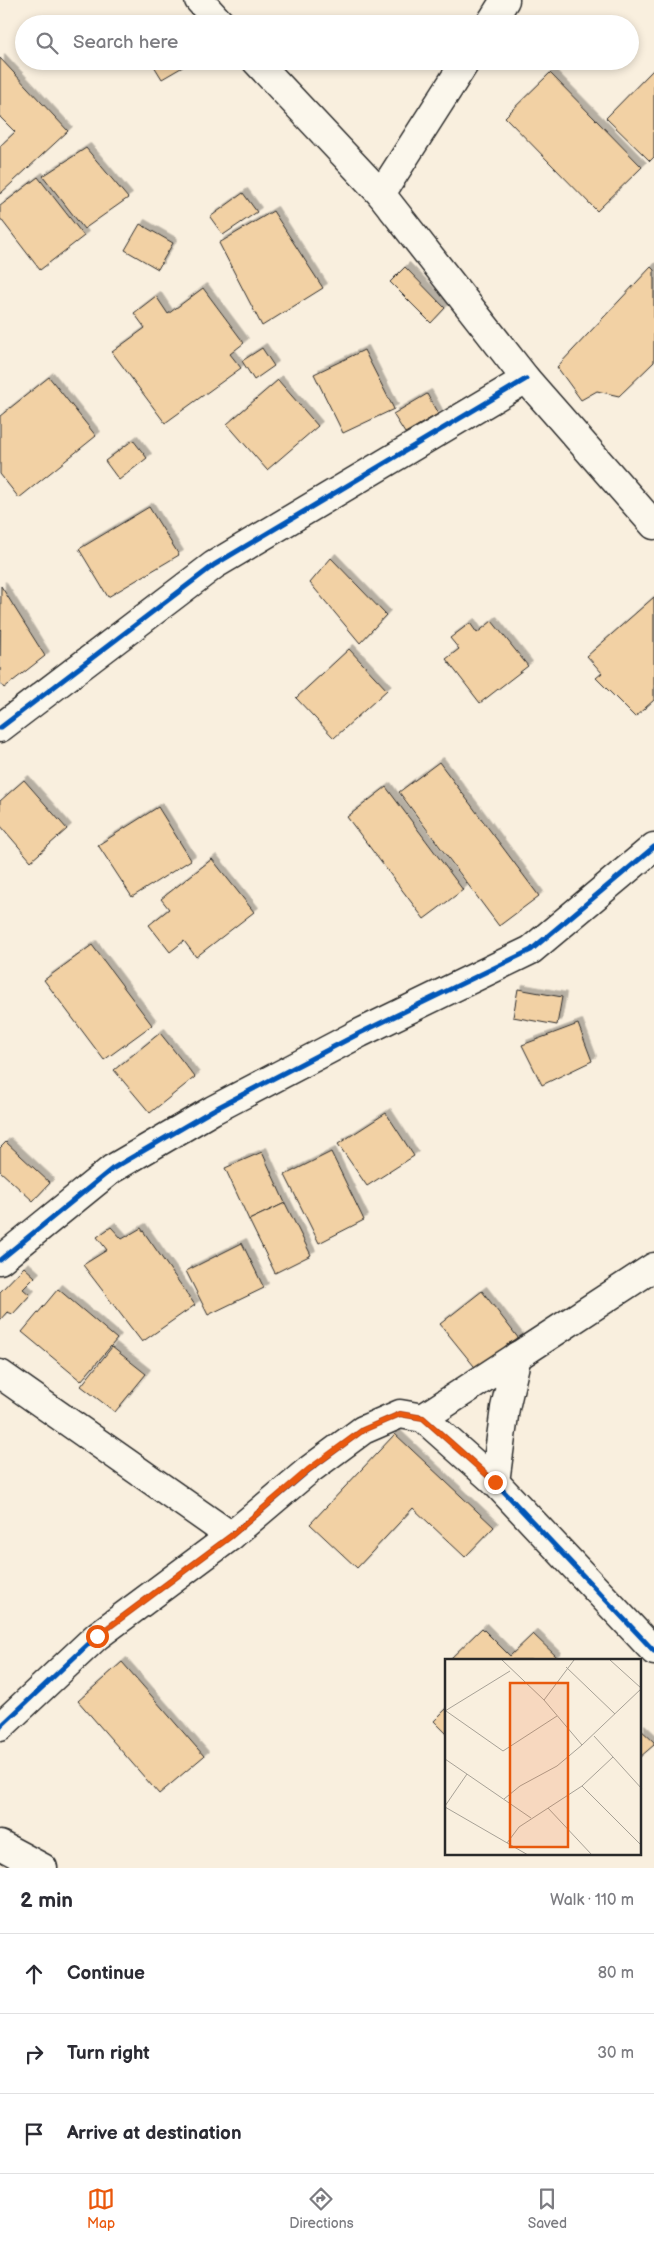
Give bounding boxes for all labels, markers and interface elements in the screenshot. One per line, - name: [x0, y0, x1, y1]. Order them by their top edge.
- search box: [15, 15, 639, 70]
- icon: search: [33, 29, 61, 57]
- text: Search here: [73, 31, 178, 54]
- route end: [484, 1471, 507, 1494]
- route start: [86, 1625, 109, 1648]
- inset map: [445, 1659, 642, 1856]
- text: 2 min: [20, 1888, 73, 1913]
- text: Walk · 110 m: [550, 1891, 634, 1910]
- icon: ahead: [20, 1960, 48, 1988]
- text: Continue: [67, 1962, 145, 1985]
- text: 80 m: [598, 1964, 634, 1983]
- icon: right: [20, 2040, 48, 2068]
- text: Turn right: [67, 2042, 150, 2065]
- text: 30 m: [597, 2044, 634, 2063]
- icon: arrive: [20, 2120, 48, 2148]
- text: Arrive at destination: [67, 2122, 242, 2145]
- tab: Map: [87, 2185, 115, 2232]
- tab: Directions: [289, 2185, 354, 2232]
- tab: Saved: [528, 2185, 567, 2232]

